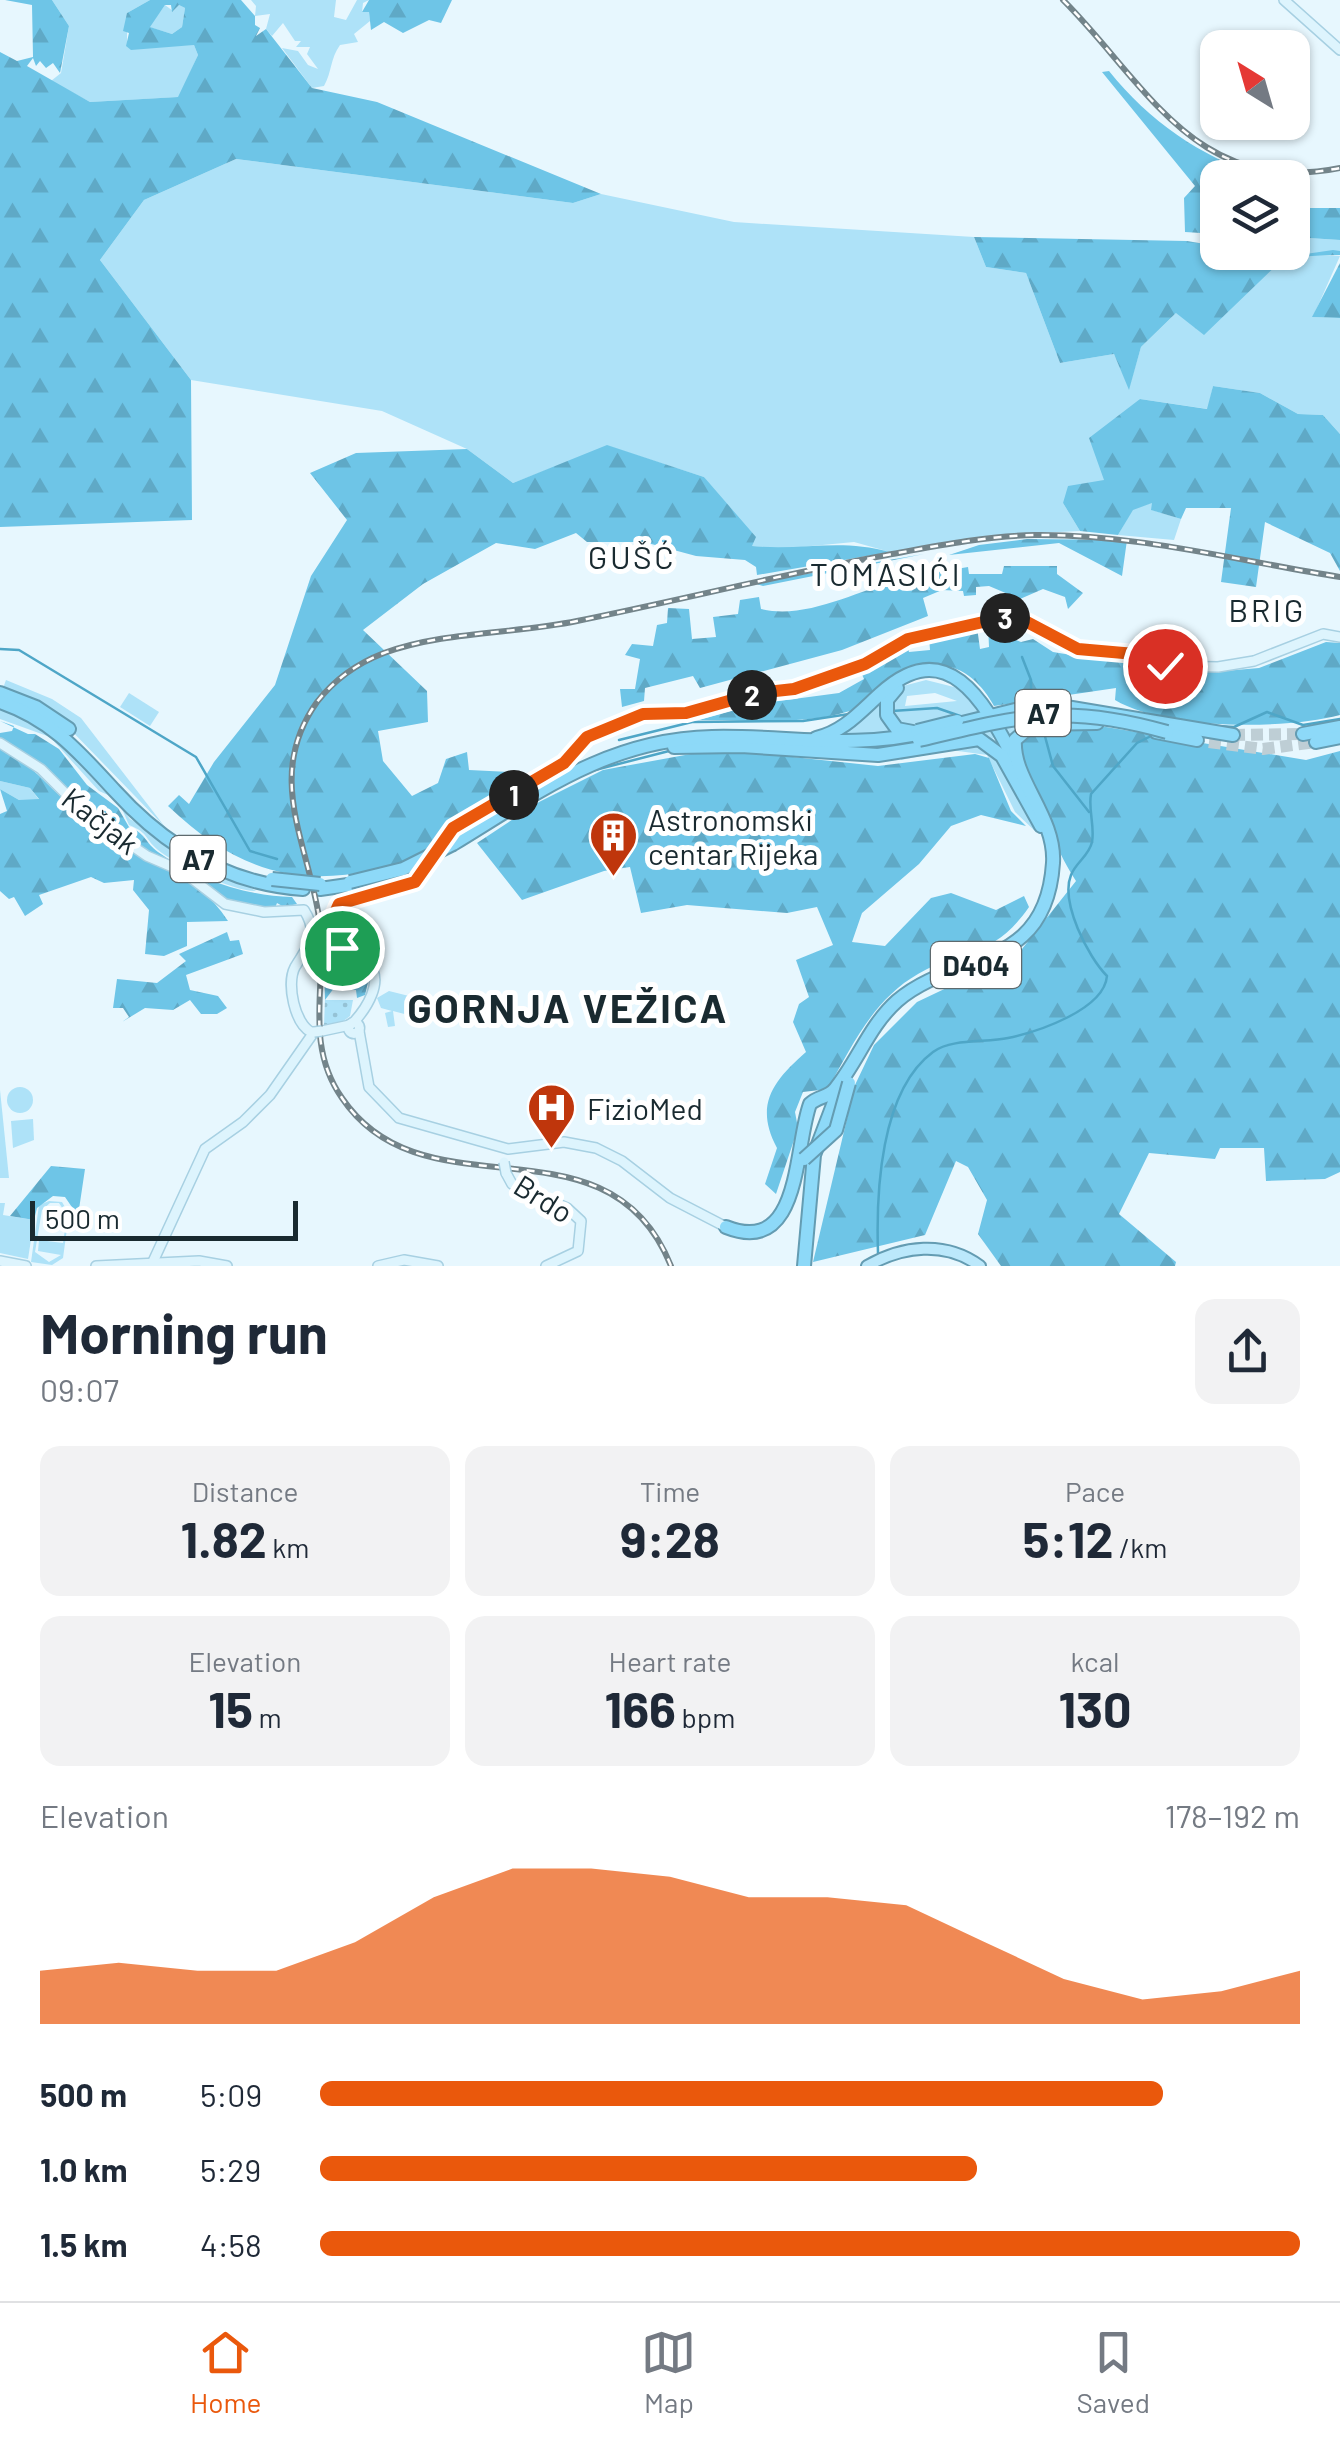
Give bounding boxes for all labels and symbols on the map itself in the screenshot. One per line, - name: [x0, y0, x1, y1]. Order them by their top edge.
- north arrow: [1200, 30, 1310, 140]
- district label: GUŠĆ: [588, 537, 676, 575]
- district label: TOMASIĆI: [810, 554, 962, 592]
- district label: BRIG: [1228, 590, 1306, 628]
- pin: 3: [980, 593, 1030, 643]
- pin: [1123, 624, 1208, 709]
- pin: 2: [727, 670, 777, 720]
- road number: A7: [1016, 690, 1070, 736]
- pin: 1: [489, 770, 539, 820]
- street label: Kačjak: [56, 779, 146, 861]
- place label: Astronomski centar Rijeka: [648, 801, 818, 871]
- building icon: Astronomski centar Rijeka: [587, 810, 639, 878]
- road number: A7: [170, 836, 226, 882]
- pin: [300, 906, 385, 991]
- road number: D404: [931, 942, 1021, 988]
- district label: GORNJA VEŽICA: [407, 983, 729, 1031]
- hospital icon: FizioMed: [526, 1082, 578, 1150]
- place label: FizioMed: [587, 1090, 703, 1126]
- street label: Brdo: [508, 1166, 580, 1230]
- scale bar: [30, 1196, 298, 1240]

